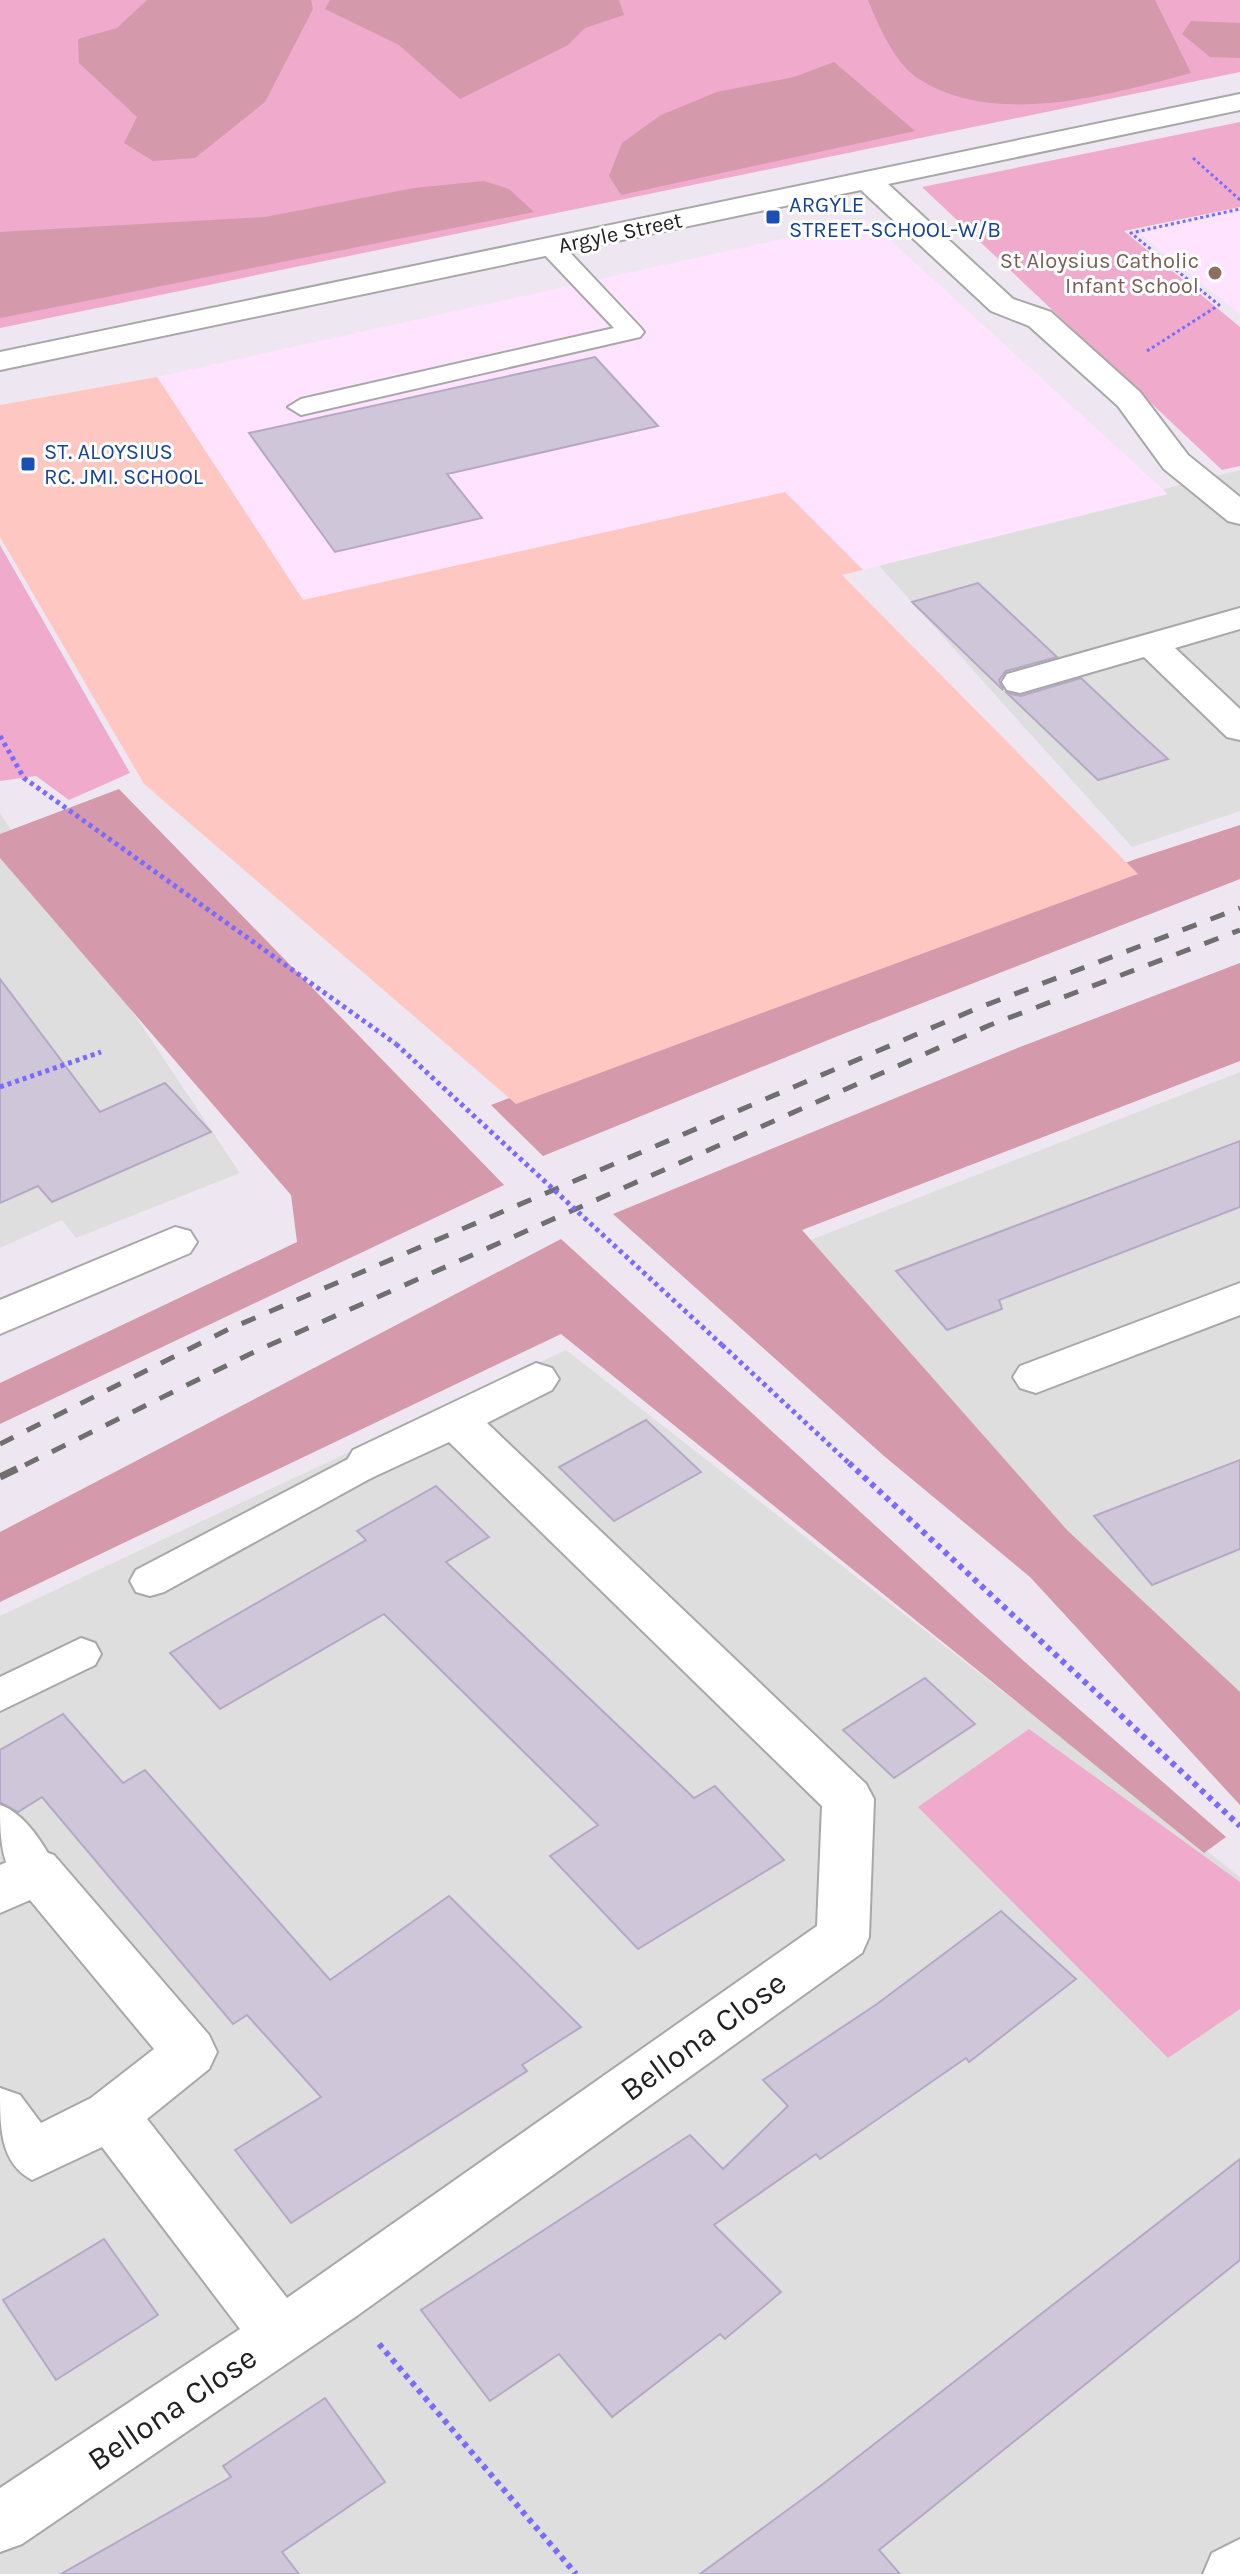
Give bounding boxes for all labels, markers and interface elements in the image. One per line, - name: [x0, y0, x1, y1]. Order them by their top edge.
- place label: ARGYLE STREET-SCHOOL-W/B: [789, 192, 1001, 243]
- street label: Argyle Street: [556, 207, 685, 259]
- marker: ARGYLE STREET-SCHOOL-W/B: [764, 208, 782, 226]
- place label: St Aloysius Catholic Infant School: [1000, 248, 1199, 299]
- marker: St Aloysius Catholic Infant School: [1206, 264, 1224, 282]
- place label: ST. ALOYSIUS RC. JMI. SCHOOL: [44, 439, 204, 490]
- marker: ST. ALOYSIUS RC. JMI. SCHOOL: [19, 455, 37, 473]
- street label: Bellona Close: [613, 1964, 793, 2109]
- street label: Bellona Close: [81, 2338, 264, 2478]

